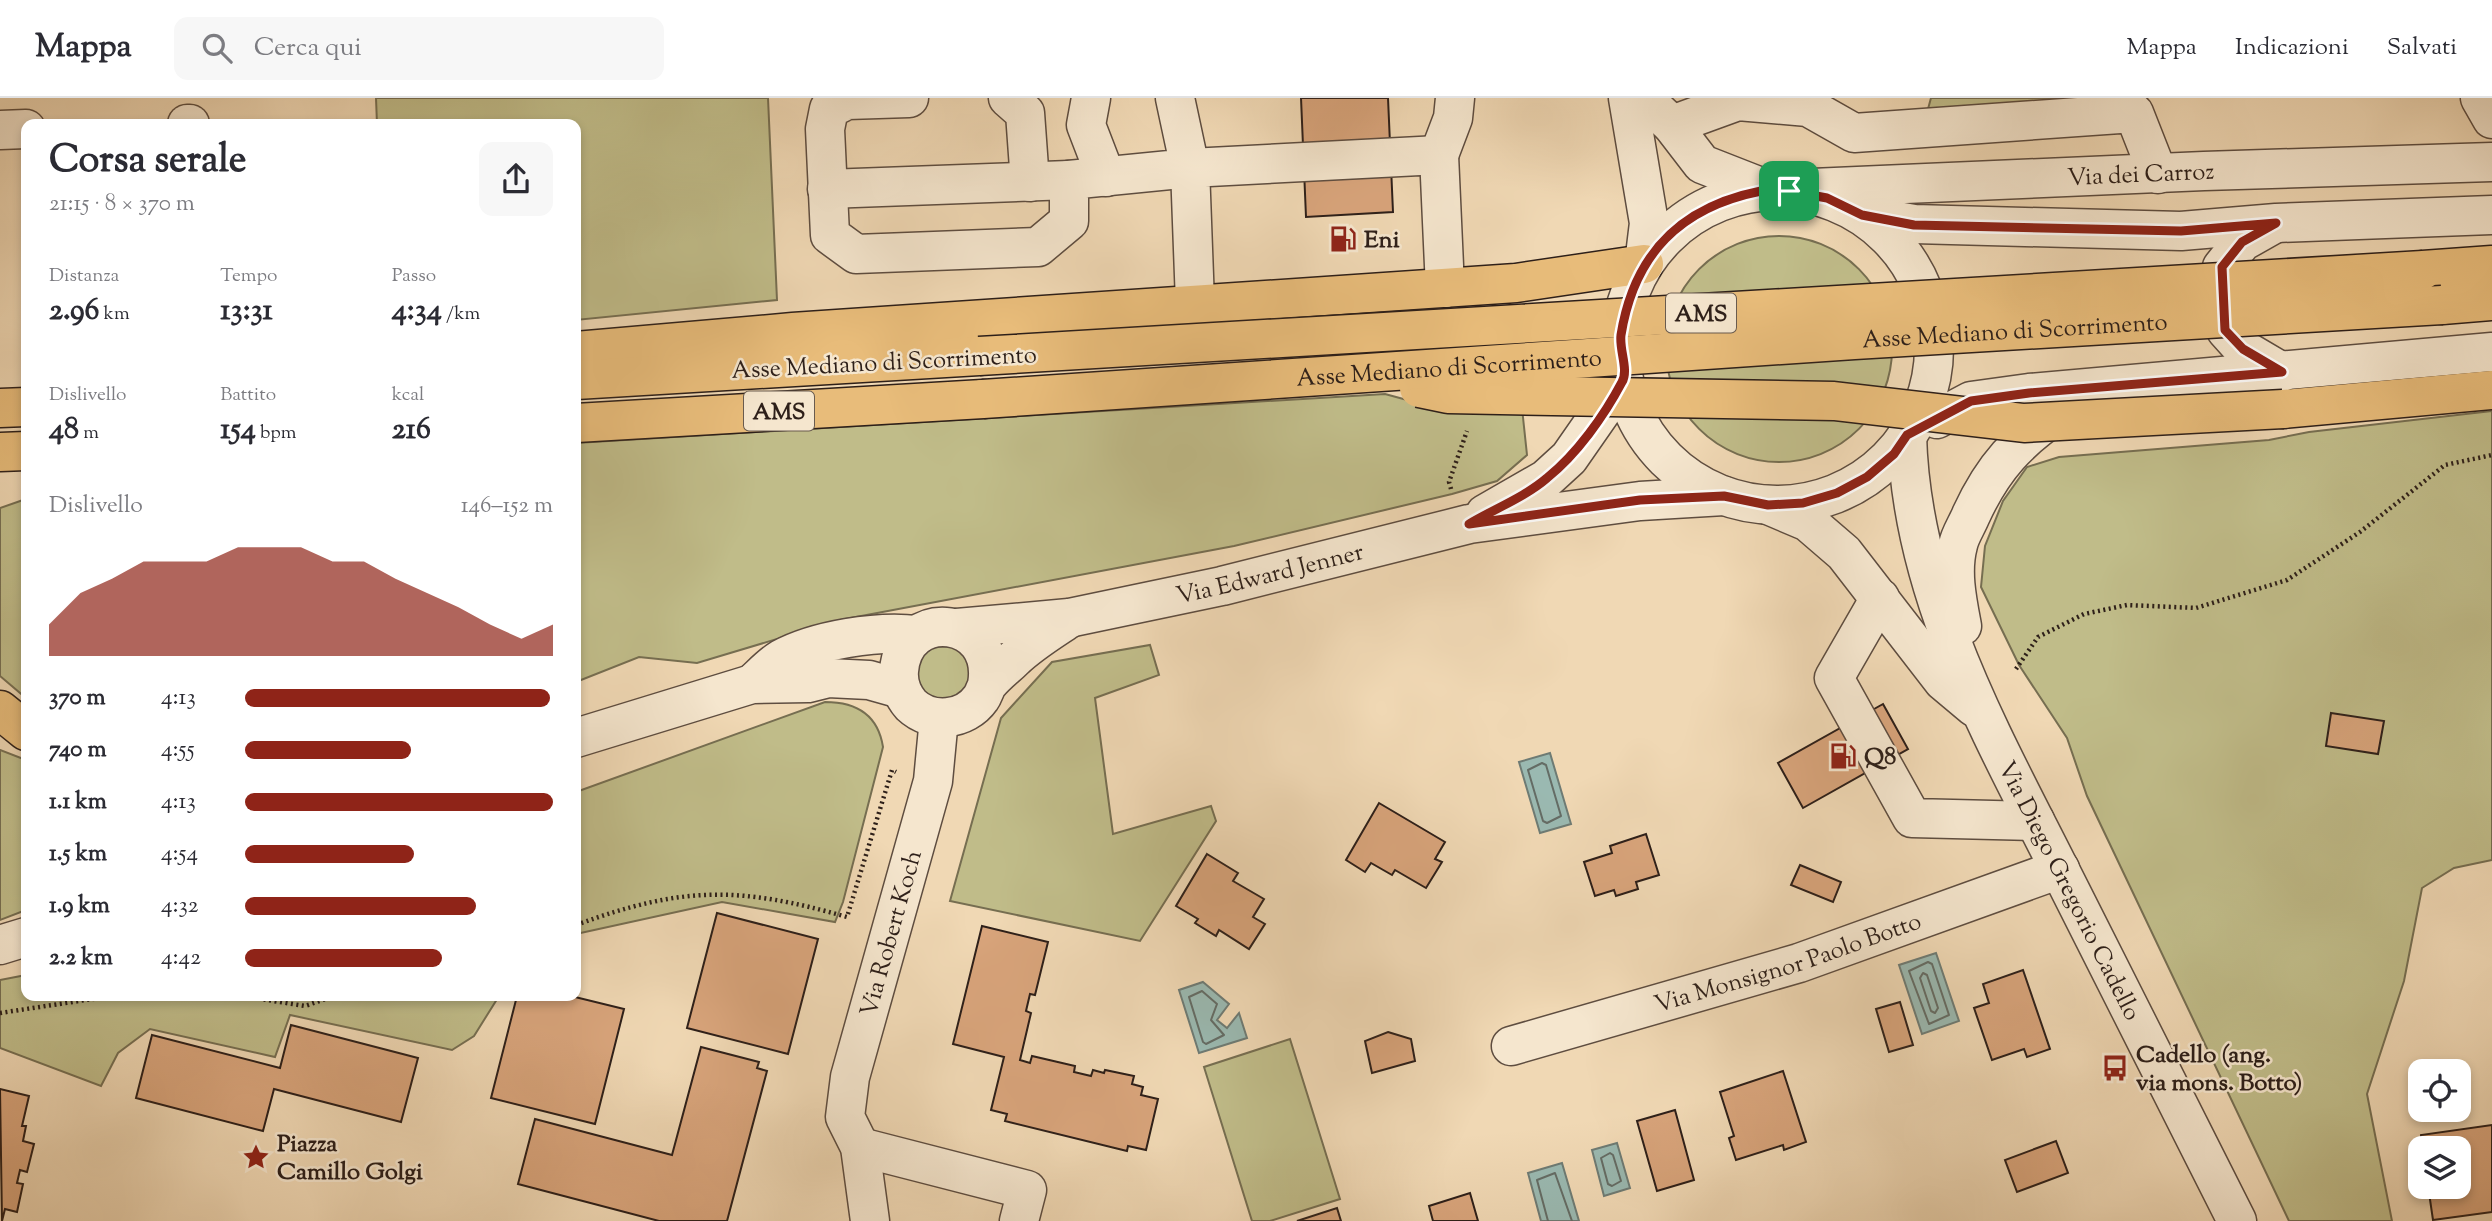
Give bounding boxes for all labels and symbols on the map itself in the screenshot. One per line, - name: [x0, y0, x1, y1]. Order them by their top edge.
- street label: Via dei Carroz: [2066, 156, 2215, 196]
- pin: [1759, 161, 1819, 221]
- fuel station icon: Eni: [1328, 224, 1358, 254]
- place label: Eni: [1364, 224, 1400, 258]
- road number: AMS: [1666, 294, 1736, 332]
- street label: Asse Mediano di Scorrimento: [1861, 306, 2169, 358]
- street label: Asse Mediano di Scorrimento: [731, 339, 1038, 389]
- street label: Asse Mediano di Scorrimento: [1295, 342, 1603, 397]
- road number: AMS: [744, 392, 814, 430]
- street label: Via Edward Jenner: [1173, 536, 1367, 614]
- fuel station icon: Q8: [1828, 741, 1858, 771]
- place label: Q8: [1864, 741, 1896, 775]
- street label: Via Diego Gregorio Cadello: [1988, 756, 2148, 1027]
- street label: Via Robert Koch: [853, 847, 932, 1021]
- street label: Via Monsignor Paolo Botto: [1651, 905, 1926, 1023]
- place label: Cadello (ang. via mons. Botto): [2136, 1039, 2302, 1101]
- bus stop icon: Cadello (ang. via mons. Botto): [2100, 1053, 2130, 1083]
- place label: Piazza Camillo Golgi: [277, 1128, 423, 1190]
- place icon: Piazza Camillo Golgi: [241, 1142, 271, 1172]

